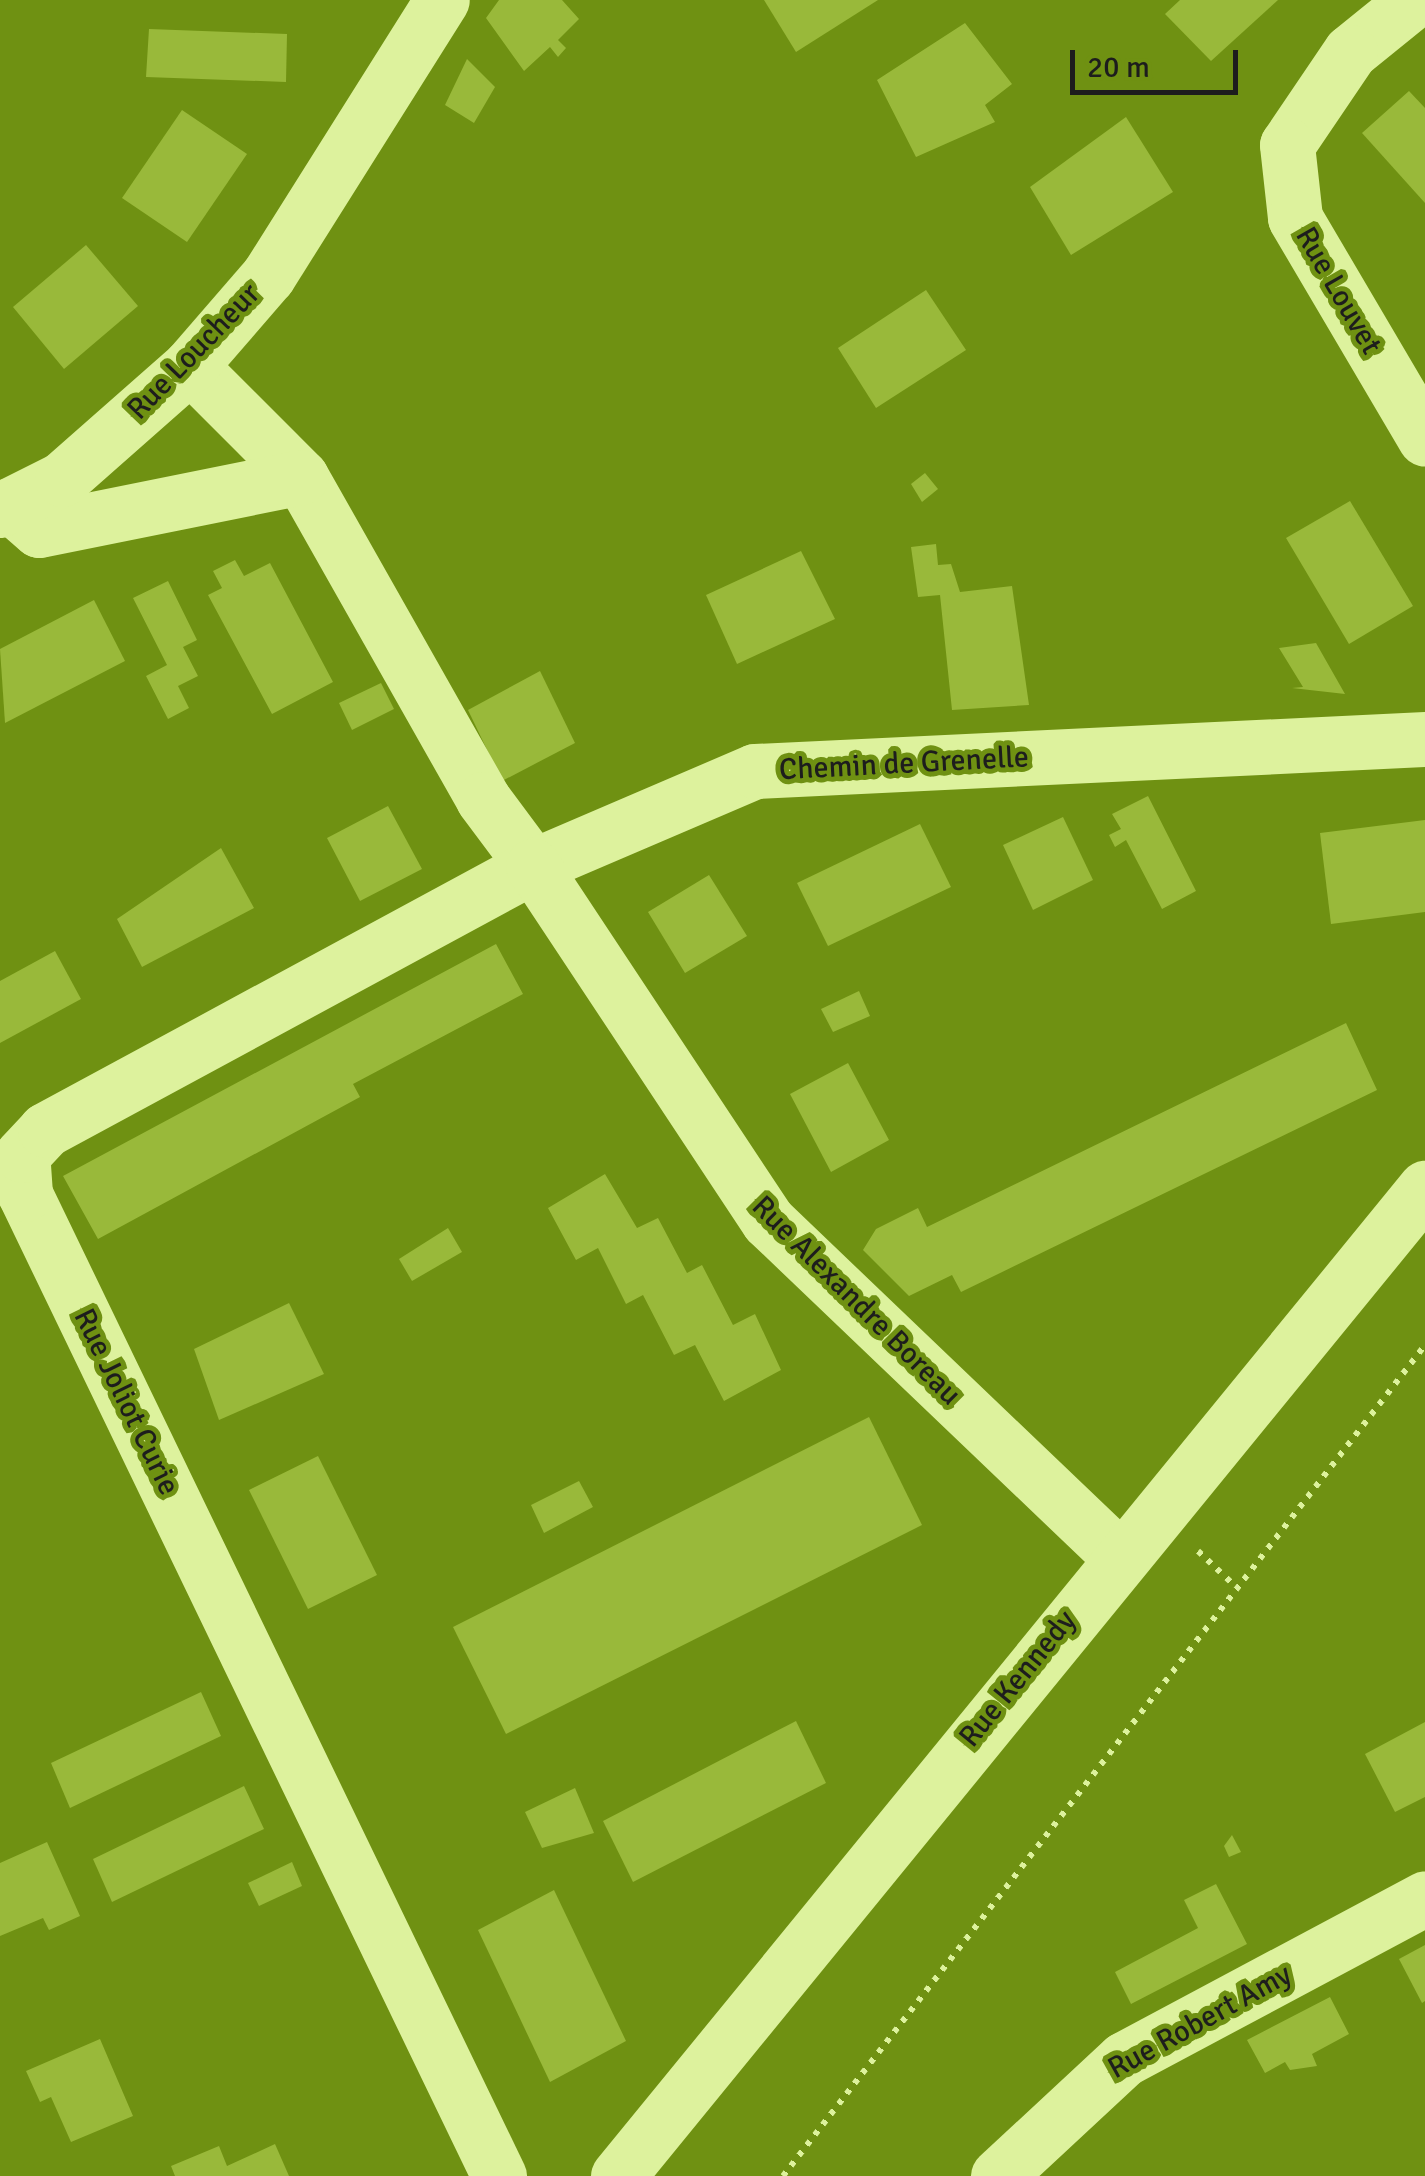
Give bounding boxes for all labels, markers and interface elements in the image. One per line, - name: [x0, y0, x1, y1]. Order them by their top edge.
- scale bar: [1075, 30, 1242, 92]
- text: 20 m: [1087, 49, 1150, 86]
- street label: Rue Louvet: [1287, 221, 1389, 361]
- street label: Rue Loucheur: [120, 277, 268, 427]
- street label: Chemin de Grenelle: [778, 739, 1030, 789]
- street label: Rue Alexandre Boreau: [744, 1189, 968, 1413]
- street label: Rue Joliot Curie: [65, 1303, 187, 1501]
- street label: Rue Kennedy: [952, 1603, 1084, 1755]
- street label: Rue Robert Amy: [1102, 1957, 1298, 2087]

